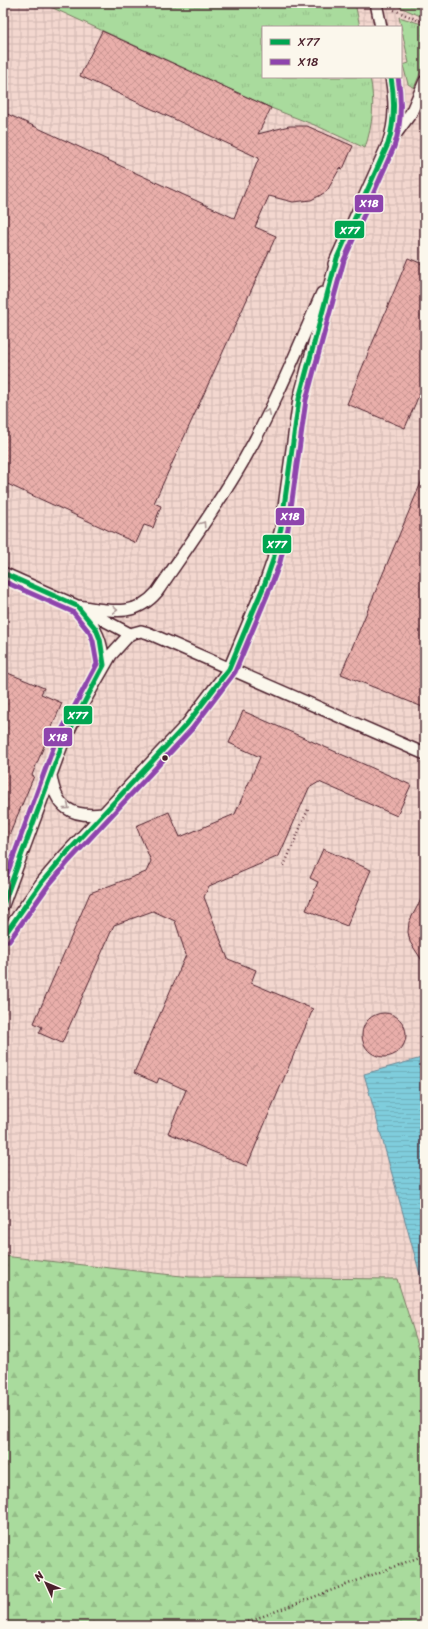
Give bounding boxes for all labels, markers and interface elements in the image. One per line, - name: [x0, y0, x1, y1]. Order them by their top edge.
- legend: [262, 26, 402, 78]
- text: X77: [297, 31, 321, 53]
- text: X18: [297, 51, 318, 73]
- line badge: X18: [354, 194, 384, 213]
- text: X18: [359, 194, 379, 213]
- line badge: X77: [334, 220, 365, 239]
- text: X77: [339, 221, 362, 240]
- one-way arrow: [263, 409, 271, 416]
- line badge: X18: [275, 507, 305, 526]
- text: X18: [280, 507, 300, 526]
- one-way arrow: [198, 521, 206, 528]
- line badge: X77: [262, 534, 292, 554]
- text: X77: [266, 535, 289, 554]
- one-way arrow: [112, 606, 118, 615]
- line badge: X77: [63, 705, 93, 725]
- text: X77: [67, 706, 90, 725]
- line badge: X18: [43, 727, 73, 747]
- text: X18: [48, 728, 68, 747]
- unlabelled marker: [160, 753, 170, 763]
- one-way arrow: [63, 802, 70, 809]
- north arrow: [26, 1563, 66, 1603]
- text: N: [29, 1567, 49, 1586]

